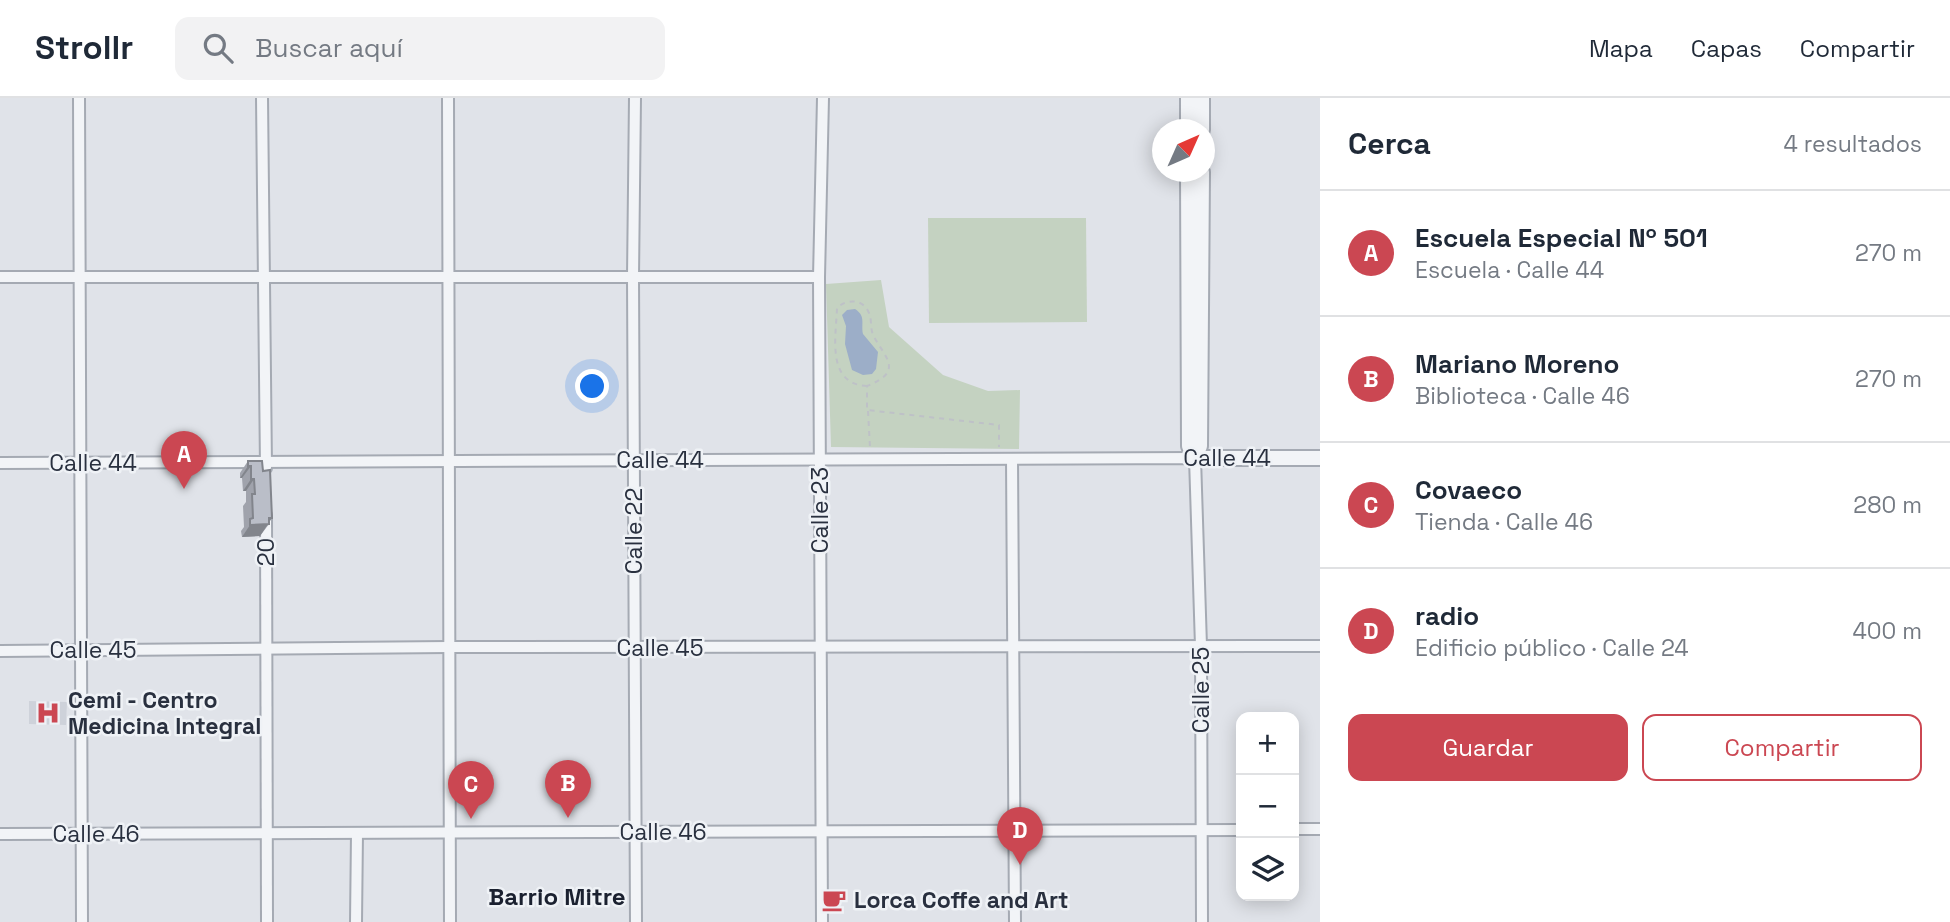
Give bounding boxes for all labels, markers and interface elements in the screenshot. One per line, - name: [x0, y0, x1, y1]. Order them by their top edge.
- search box: [175, 17, 665, 80]
- text: Strollr: [35, 27, 133, 69]
- icon: search: [199, 29, 237, 67]
- text: Buscar aquí: [255, 31, 403, 65]
- text: Mapa: [1589, 33, 1653, 64]
- text: Capas: [1691, 33, 1762, 64]
- text: Compartir: [1800, 33, 1915, 64]
- north arrow: [1152, 119, 1215, 182]
- text: Cerca: [1348, 124, 1431, 163]
- text: 4 resultados: [1783, 129, 1922, 159]
- text: Escuela Especial Nº 501: [1415, 221, 1708, 255]
- text: A: [1364, 238, 1378, 268]
- text: 270 m: [1855, 238, 1922, 268]
- text: Escuela · Calle 44: [1415, 255, 1604, 285]
- text: Mariano Moreno: [1415, 347, 1619, 381]
- text: B: [1363, 364, 1379, 394]
- text: 270 m: [1855, 364, 1922, 394]
- your location: [575, 369, 609, 403]
- text: Biblioteca · Calle 46: [1415, 381, 1630, 411]
- pin: A: [161, 431, 207, 489]
- street label: Calle 44: [1183, 443, 1271, 473]
- street label: Calle 44: [616, 445, 704, 475]
- street label: Calle 44: [49, 448, 137, 478]
- street label: Calle 23: [805, 467, 835, 553]
- text: Covaeco: [1415, 473, 1522, 507]
- street label: Calle 22: [619, 488, 649, 574]
- text: C: [1364, 490, 1378, 520]
- text: 280 m: [1853, 490, 1922, 520]
- text: Tienda · Calle 46: [1415, 507, 1593, 537]
- street label: 20: [251, 538, 281, 566]
- text: radio: [1415, 599, 1479, 633]
- text: D: [1363, 616, 1379, 646]
- text: 400 m: [1852, 616, 1922, 646]
- street label: Calle 45: [617, 633, 703, 663]
- text: Edificio público · Calle 24: [1415, 633, 1689, 663]
- street label: Calle 45: [50, 635, 136, 665]
- street label: Calle 25: [1186, 647, 1216, 733]
- place label: Cemi - Centro Medicina Integral: [68, 685, 261, 741]
- hospital icon: Cemi - Centro Medicina Integral: [34, 699, 62, 727]
- map controls: [1236, 712, 1299, 901]
- button: +: [1236, 712, 1299, 775]
- button: Guardar: [1348, 714, 1628, 781]
- button: Compartir: [1642, 714, 1922, 781]
- pin: B: [545, 760, 591, 818]
- pin: C: [448, 761, 494, 819]
- button: −: [1236, 775, 1299, 838]
- pin: D: [997, 807, 1043, 865]
- street label: Calle 46: [619, 817, 707, 847]
- street label: Calle 46: [52, 819, 140, 849]
- button: layers: [1236, 838, 1299, 901]
- district label: Barrio Mitre: [488, 881, 626, 912]
- place label: Lorca Coffe and Art: [854, 885, 1069, 915]
- cafe icon: Lorca Coffe and Art: [820, 886, 848, 914]

